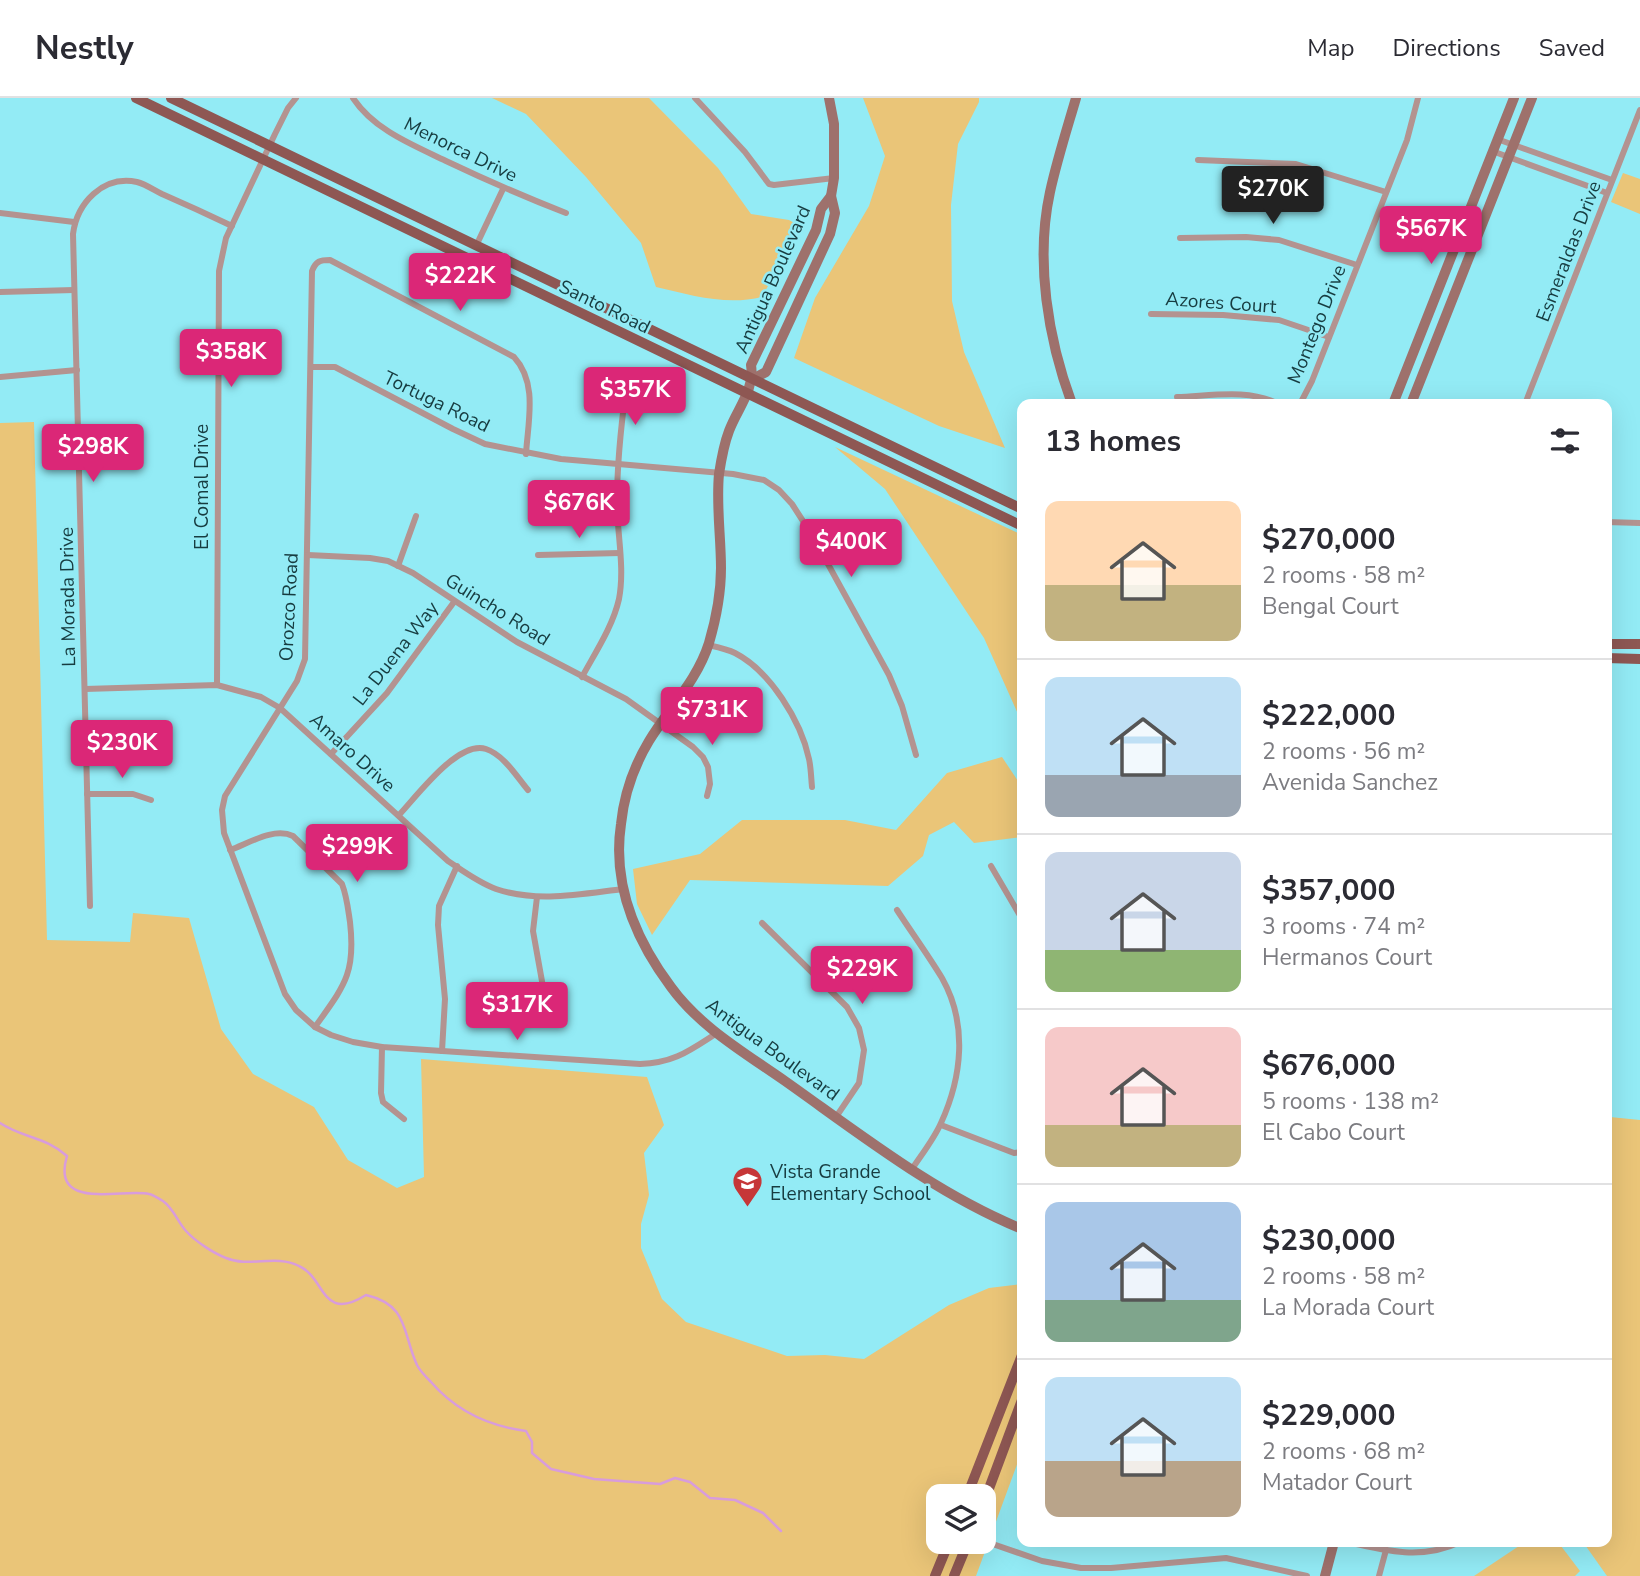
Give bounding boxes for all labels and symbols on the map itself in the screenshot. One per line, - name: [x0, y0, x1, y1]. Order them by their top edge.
- street label: Menorca Drive: [400, 111, 522, 189]
- pin: $270K: [1224, 166, 1322, 226]
- street label: Esmeraldas Drive: [1530, 177, 1608, 326]
- street label: Antigua Boulevard: [729, 201, 817, 358]
- pin: $567K: [1382, 206, 1480, 266]
- pin: $222K: [411, 254, 509, 313]
- street label: Montego Drive: [1281, 261, 1353, 388]
- street label: Santo Road: [554, 274, 655, 340]
- street label: Azores Court: [1165, 286, 1278, 320]
- pin: $358K: [182, 330, 280, 389]
- street label: Tortuga Road: [379, 365, 494, 439]
- pin: $357K: [586, 368, 684, 427]
- pin: $298K: [44, 424, 142, 484]
- street label: El Comal Drive: [189, 424, 215, 550]
- pin: $676K: [530, 480, 628, 540]
- pin: $400K: [802, 519, 900, 579]
- street label: La Morada Drive: [54, 527, 82, 667]
- street label: Orozco Road: [273, 552, 305, 662]
- street label: Guincho Road: [440, 567, 555, 652]
- street label: La Duena Way: [347, 596, 445, 711]
- pin: $731K: [663, 688, 761, 747]
- street label: Amaro Drive: [304, 707, 401, 798]
- pin: $230K: [73, 720, 171, 780]
- pin: $299K: [308, 824, 406, 884]
- pin: $229K: [813, 946, 911, 1006]
- pin: $317K: [468, 982, 566, 1042]
- street label: Antigua Boulevard: [700, 992, 845, 1107]
- place label: Vista Grande Elementary School: [769, 1159, 931, 1207]
- school or university icon: Vista Grande Elementary School: [730, 1165, 764, 1209]

